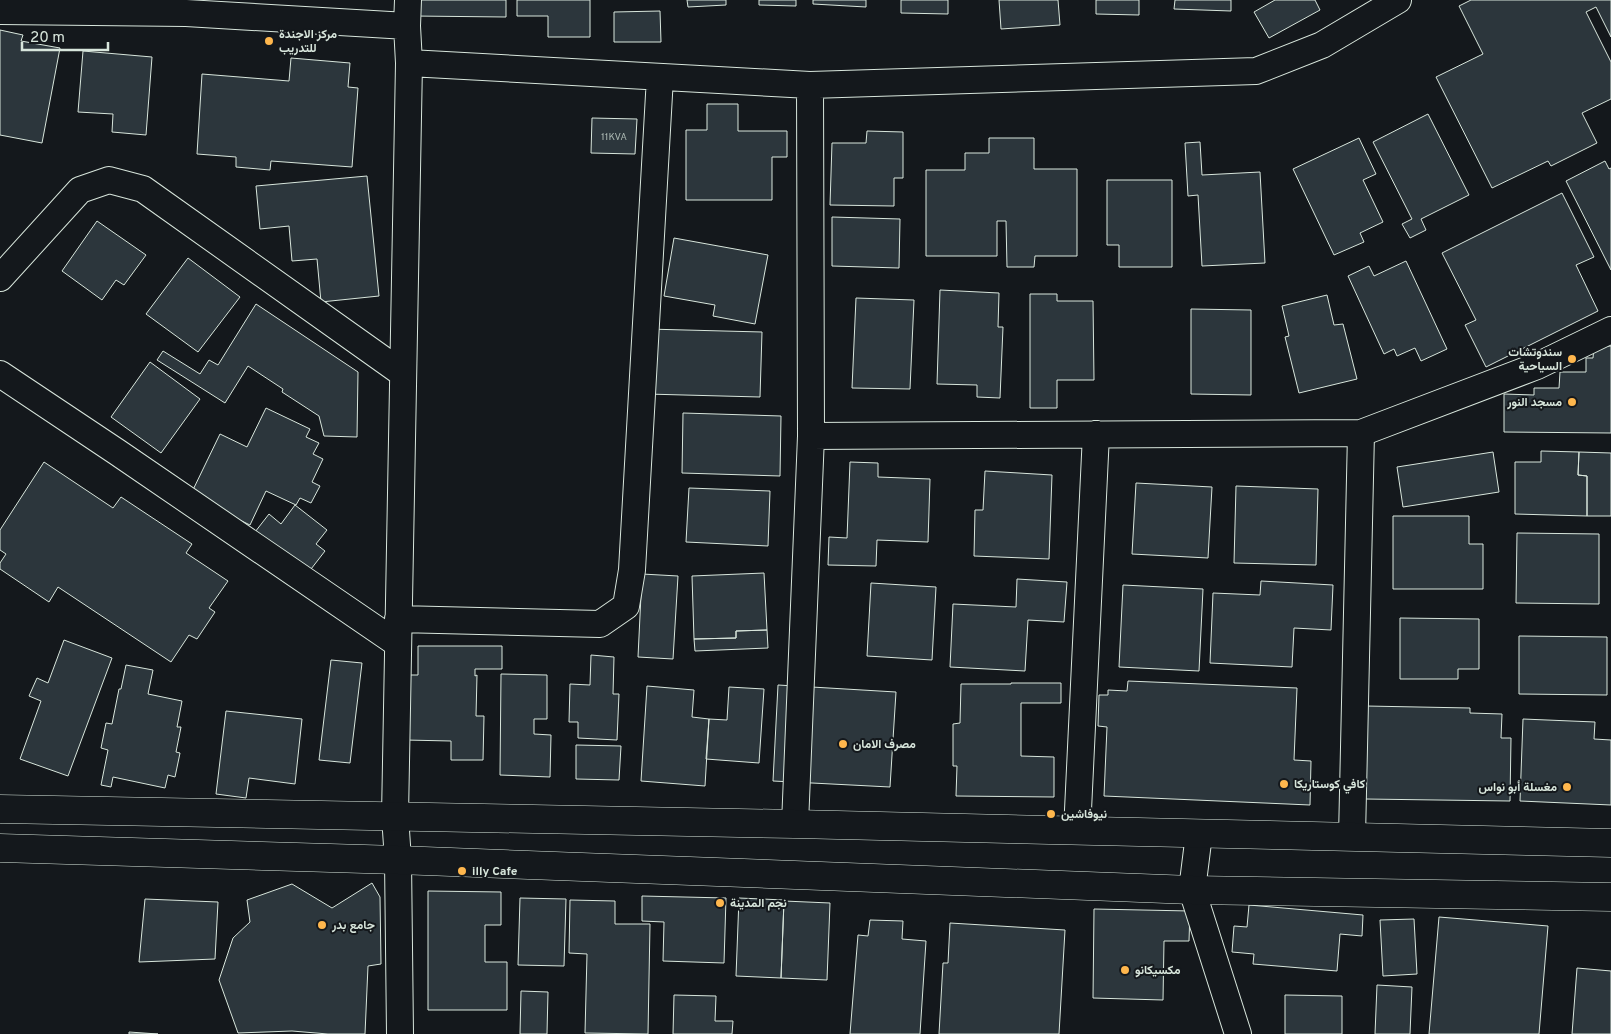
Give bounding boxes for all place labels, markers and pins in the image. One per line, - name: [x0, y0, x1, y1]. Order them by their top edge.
- place label: مركز الاجندة للتدريب: [279, 27, 338, 57]
- marker: مركز الاجندة للتدريب: [263, 35, 275, 47]
- place label: سندوتشات السياحية: [1508, 345, 1562, 375]
- marker: سندوتشات السياحية: [1566, 353, 1578, 365]
- place label: مسجد النور: [1506, 395, 1562, 411]
- marker: مسجد النور: [1566, 396, 1578, 408]
- place label: مصرف الامان: [853, 737, 916, 753]
- marker: مصرف الامان: [837, 738, 849, 750]
- place label: كافي كوستاريكا: [1294, 777, 1366, 794]
- marker: كافي كوستاريكا: [1278, 778, 1290, 790]
- place label: مغسلة أبو نواس: [1479, 780, 1557, 796]
- marker: مغسلة أبو نواس: [1561, 781, 1573, 793]
- place label: نيوفاشين: [1061, 807, 1107, 823]
- marker: نيوفاشين: [1045, 808, 1057, 820]
- place label: illy Cafe: [472, 864, 518, 880]
- marker: illy Cafe: [456, 865, 468, 877]
- place label: نجم المدينة: [730, 896, 787, 912]
- marker: نجم المدينة: [714, 897, 726, 909]
- place label: جامع بدر: [331, 918, 375, 934]
- marker: جامع بدر: [316, 919, 328, 931]
- place label: مكسيكانو: [1135, 963, 1181, 979]
- marker: مكسيكانو: [1119, 964, 1131, 976]

